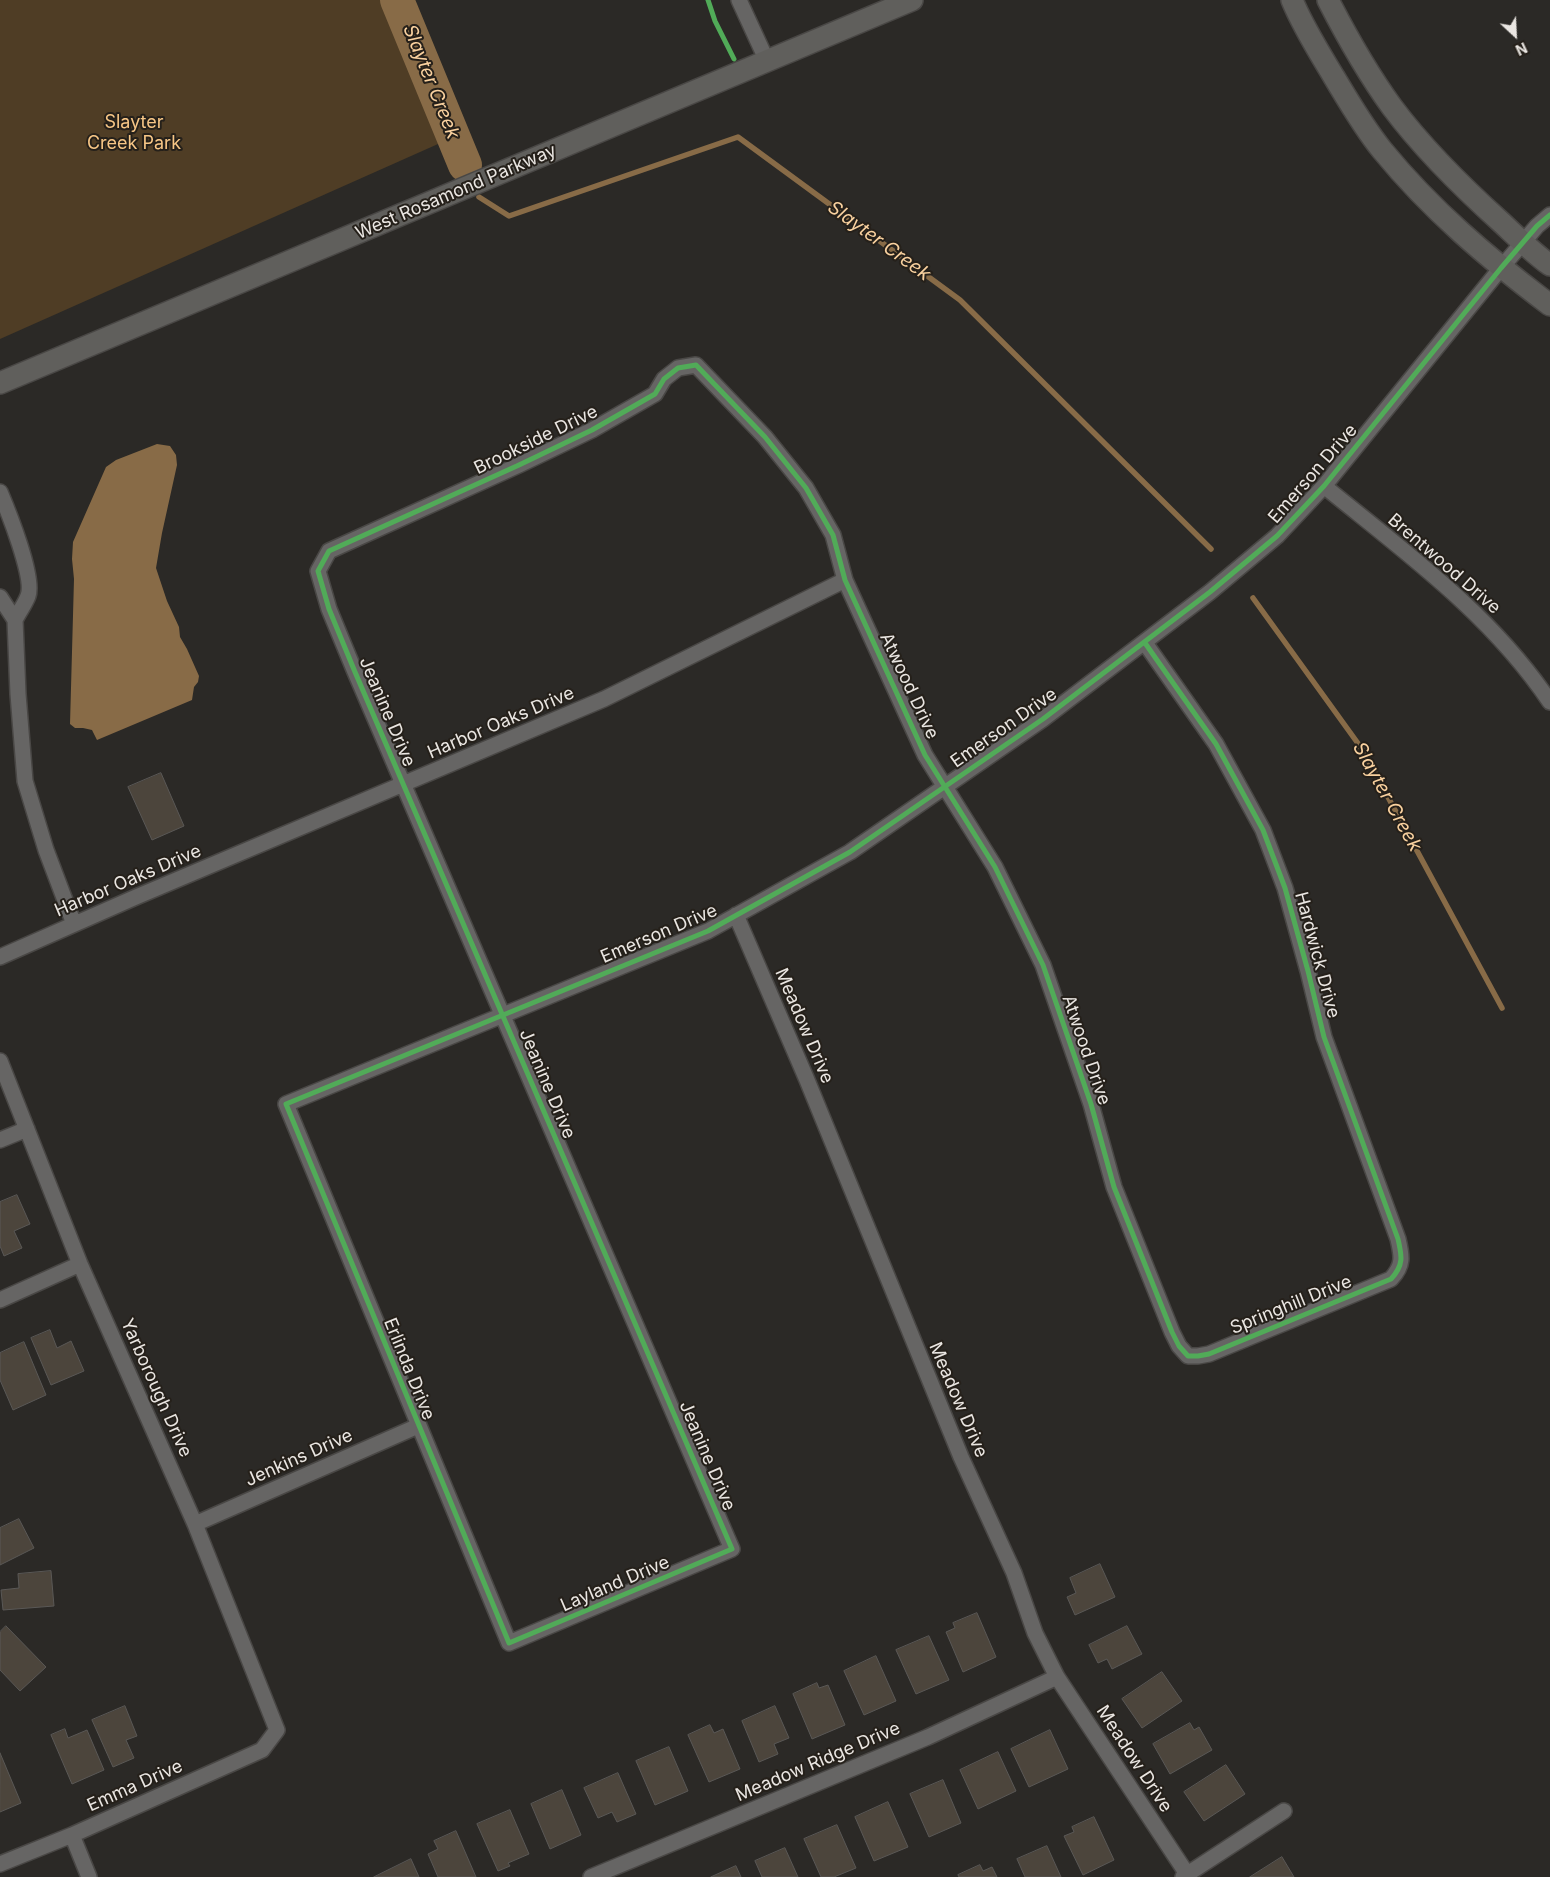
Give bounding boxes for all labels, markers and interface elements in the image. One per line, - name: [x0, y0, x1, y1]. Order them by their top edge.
- north arrow: [1490, 10, 1540, 60]
- water label: Slayter Creek: [398, 21, 464, 143]
- text: N: [1513, 39, 1530, 59]
- park label: Slayter Creek Park: [87, 112, 181, 154]
- street label: West Rosamond Parkway: [352, 140, 560, 244]
- water label: Slayter Creek: [823, 196, 935, 286]
- street label: Brookside Drive: [471, 401, 601, 479]
- street label: Emerson Drive: [1264, 420, 1362, 528]
- street label: Brentwood Drive: [1383, 509, 1505, 619]
- street label: Atwood Drive: [875, 629, 943, 743]
- street label: Jeanine Drive: [354, 654, 420, 770]
- street label: Harbor Oaks Drive: [424, 682, 578, 764]
- street label: Emerson Drive: [947, 683, 1061, 773]
- water label: Slayter Creek: [1348, 738, 1426, 856]
- street label: Harbor Oaks Drive: [51, 840, 205, 922]
- street label: Hardwick Drive: [1290, 889, 1344, 1021]
- street label: Emerson Drive: [597, 900, 721, 968]
- street label: Meadow Drive: [770, 965, 838, 1087]
- street label: Atwood Drive: [1057, 992, 1115, 1108]
- street label: Jeanine Drive: [514, 1026, 580, 1142]
- street label: Springhill Drive: [1227, 1271, 1355, 1339]
- street label: Yarborough Drive: [116, 1315, 196, 1461]
- street label: Erlinda Drive: [379, 1315, 439, 1423]
- street label: Meadow Drive: [924, 1339, 992, 1461]
- street label: Jeanine Drive: [674, 1398, 740, 1514]
- street label: Jenkins Drive: [242, 1425, 356, 1491]
- street label: Layland Drive: [557, 1551, 673, 1617]
- street label: Meadow Drive: [1091, 1702, 1177, 1816]
- street label: Meadow Ridge Drive: [733, 1718, 903, 1806]
- street label: Emma Drive: [84, 1755, 186, 1817]

